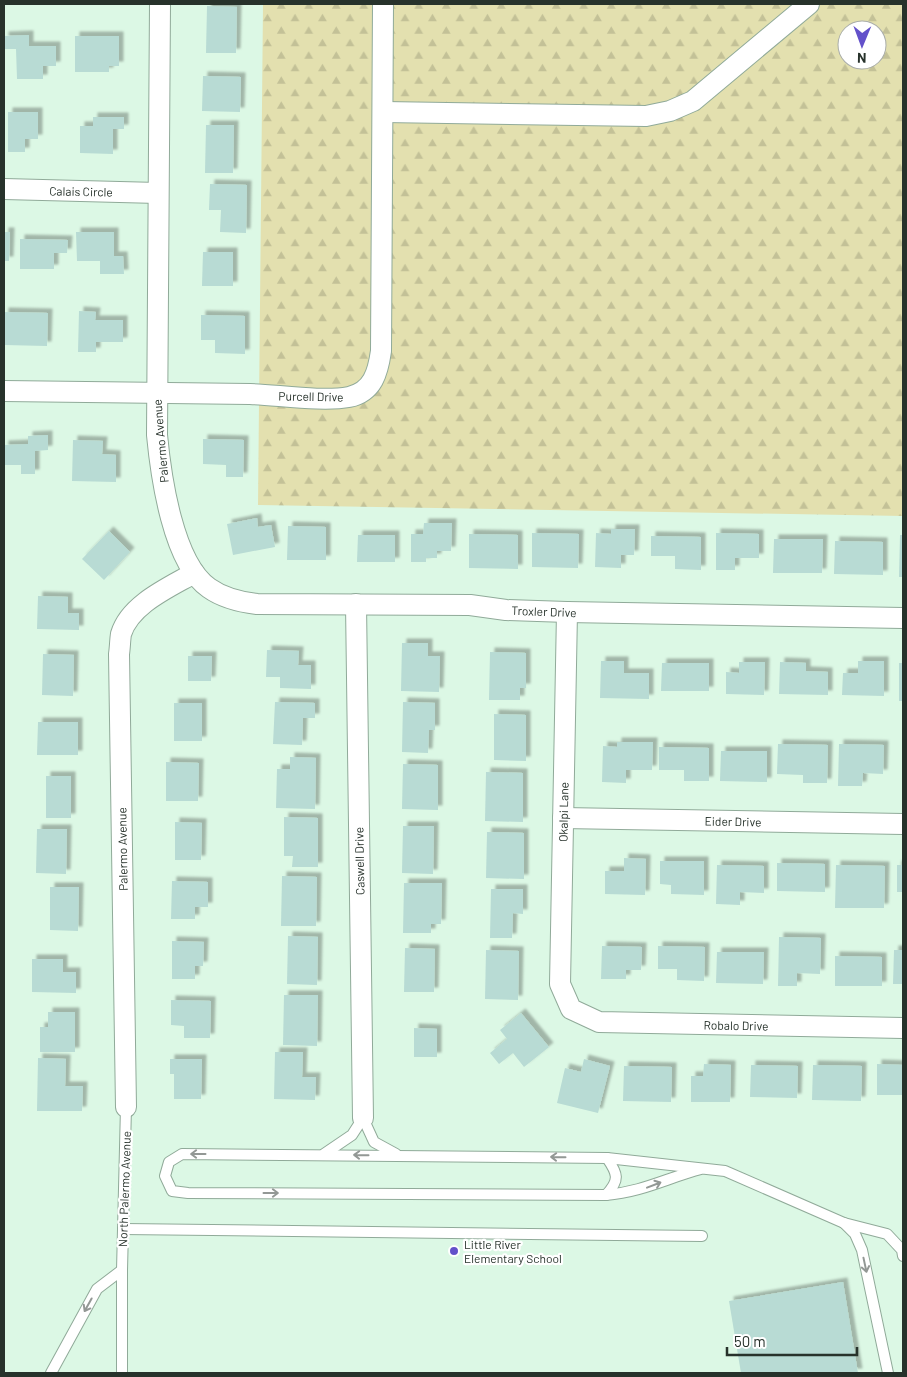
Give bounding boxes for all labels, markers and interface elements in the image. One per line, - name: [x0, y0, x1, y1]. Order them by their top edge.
- north arrow: [837, 20, 887, 70]
- text: N: [857, 50, 867, 67]
- street label: Calais Circle: [49, 183, 113, 199]
- street label: Purcell Drive: [278, 388, 344, 404]
- street label: Palermo Avenue: [149, 399, 171, 483]
- street label: Troxler Drive: [511, 603, 577, 619]
- street label: Okalpi Lane: [555, 782, 571, 842]
- street label: Palermo Avenue: [114, 807, 130, 891]
- street label: Eider Drive: [704, 814, 762, 828]
- street label: Caswell Drive: [351, 827, 367, 895]
- street label: Robalo Drive: [703, 1017, 769, 1033]
- street label: North Palermo Avenue: [115, 1131, 133, 1247]
- one-way arrow: [191, 1149, 207, 1159]
- one-way arrow: [353, 1150, 370, 1160]
- one-way arrow: [551, 1152, 567, 1162]
- one-way arrow: [645, 1180, 661, 1189]
- one-way arrow: [263, 1188, 279, 1198]
- place label: Little River Elementary School: [464, 1237, 562, 1265]
- marker: Little River Elementary School: [448, 1245, 460, 1257]
- one-way arrow: [861, 1257, 871, 1273]
- one-way arrow: [83, 1297, 93, 1311]
- scale bar: [727, 1324, 857, 1356]
- text: 50 m: [734, 1332, 766, 1350]

